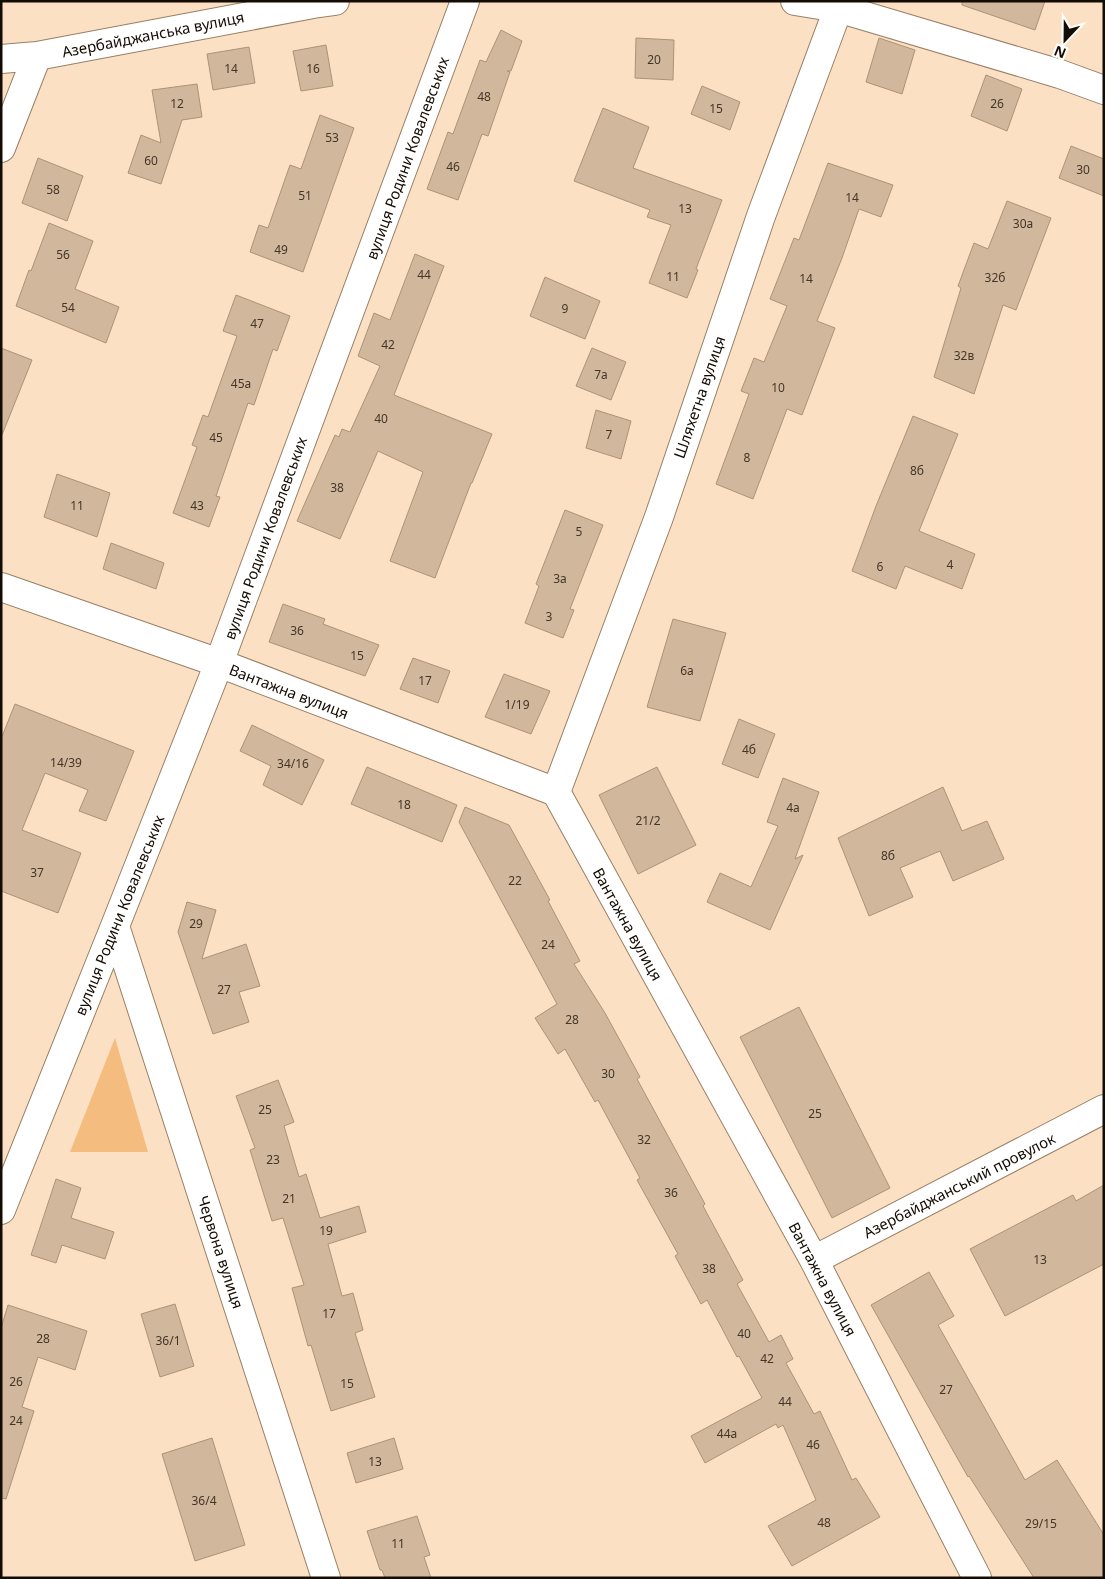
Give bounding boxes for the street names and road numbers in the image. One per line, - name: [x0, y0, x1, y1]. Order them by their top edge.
- street label: Азербайджанська вулиця: [60, 7, 246, 61]
- street label: вулиця Родини Ковалевських: [361, 54, 453, 262]
- street label: Шляхетна вулиця: [669, 333, 729, 461]
- street label: вулиця Родини Ковалевських: [219, 434, 311, 642]
- street label: Вантажна вулиця: [226, 659, 352, 723]
- street label: вулиця Родини Ковалевських: [70, 812, 169, 1018]
- street label: Вантажна вулиця: [589, 864, 667, 984]
- street label: Азербайджанський провулок: [860, 1128, 1058, 1242]
- street label: Червона вулиця: [193, 1193, 249, 1311]
- street label: Вантажна вулиця: [785, 1219, 861, 1339]

